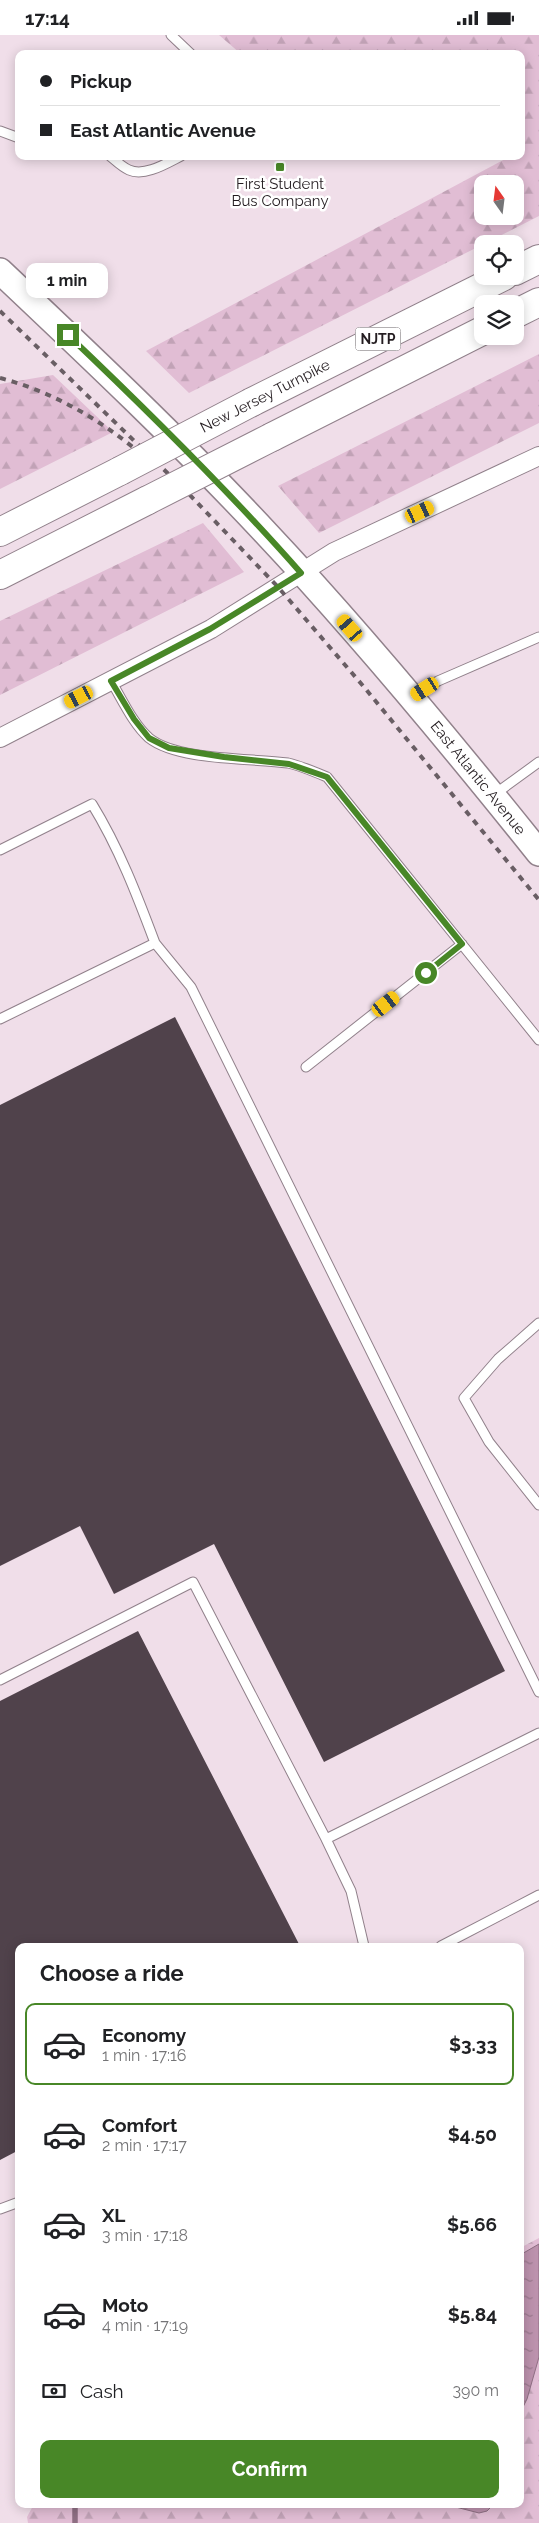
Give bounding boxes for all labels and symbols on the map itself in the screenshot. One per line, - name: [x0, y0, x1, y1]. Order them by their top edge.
- marker: First Student Bus Company: [274, 161, 286, 173]
- place label: First Student Bus Company: [231, 175, 329, 210]
- north arrow: [474, 175, 524, 225]
- callout: 1 min: [27, 263, 109, 297]
- route end: [57, 324, 79, 346]
- road number: NJTP: [356, 327, 400, 351]
- street label: New Jersey Turnpike: [197, 355, 333, 436]
- car: [403, 499, 436, 525]
- car: [334, 612, 365, 644]
- car: [408, 675, 441, 703]
- car: [62, 684, 95, 710]
- street label: East Atlantic Avenue: [427, 717, 530, 839]
- route start: [415, 962, 437, 984]
- car: [369, 989, 402, 1019]

